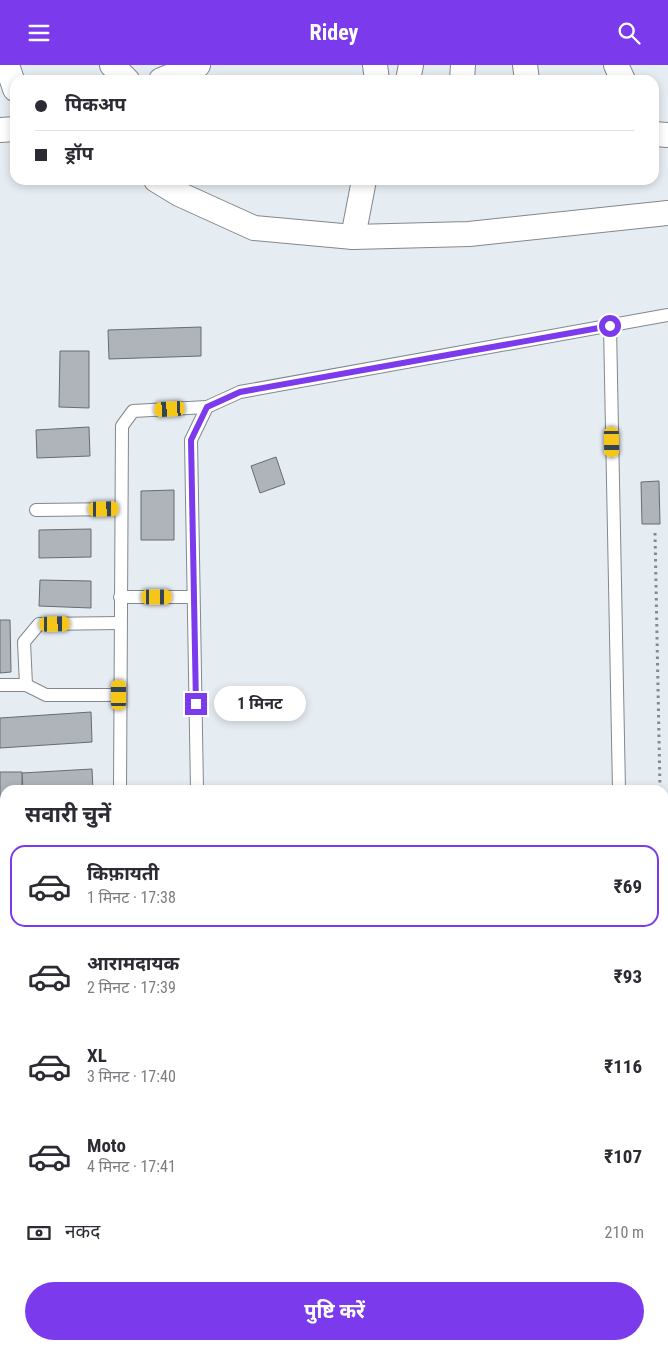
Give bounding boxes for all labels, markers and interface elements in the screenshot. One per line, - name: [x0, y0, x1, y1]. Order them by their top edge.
- icon: menu: [25, 19, 53, 47]
- icon: search: [615, 19, 643, 47]
- text: Ridey: [310, 20, 358, 45]
- text: पिकअप: [65, 93, 126, 116]
- text: ड्रॉप: [65, 142, 93, 165]
- route start: [599, 315, 621, 337]
- car: [154, 401, 185, 417]
- car: [604, 427, 619, 457]
- car: [88, 501, 119, 517]
- car: [142, 590, 172, 605]
- car: [39, 616, 70, 632]
- car: [111, 680, 126, 710]
- callout: 1 मिनट: [214, 687, 306, 721]
- route end: [185, 693, 207, 715]
- text: 1 मिनट: [237, 694, 283, 713]
- text: सवारी चुनें: [25, 802, 111, 827]
- text: किफ़ायती: [87, 862, 159, 885]
- icon: car: [27, 864, 72, 909]
- text: ₹69: [614, 875, 642, 898]
- text: 1 मिनट · 17:38: [87, 888, 176, 907]
- text: आरामदायक: [87, 952, 179, 975]
- icon: car: [27, 954, 72, 999]
- text: ₹93: [614, 965, 642, 988]
- text: 2 मिनट · 17:39: [87, 978, 176, 997]
- icon: car: [27, 1044, 72, 1089]
- text: XL: [87, 1044, 107, 1067]
- text: ₹116: [604, 1055, 642, 1078]
- text: 3 मिनट · 17:40: [87, 1067, 176, 1086]
- icon: car: [27, 1134, 72, 1179]
- text: Moto: [87, 1134, 126, 1157]
- text: ₹107: [604, 1145, 642, 1168]
- text: 4 मिनट · 17:41: [87, 1157, 176, 1176]
- icon: cash: [25, 1219, 53, 1247]
- text: नकद: [65, 1220, 100, 1243]
- text: 210 m: [605, 1223, 644, 1242]
- button: पुष्टि करें: [25, 1282, 644, 1340]

